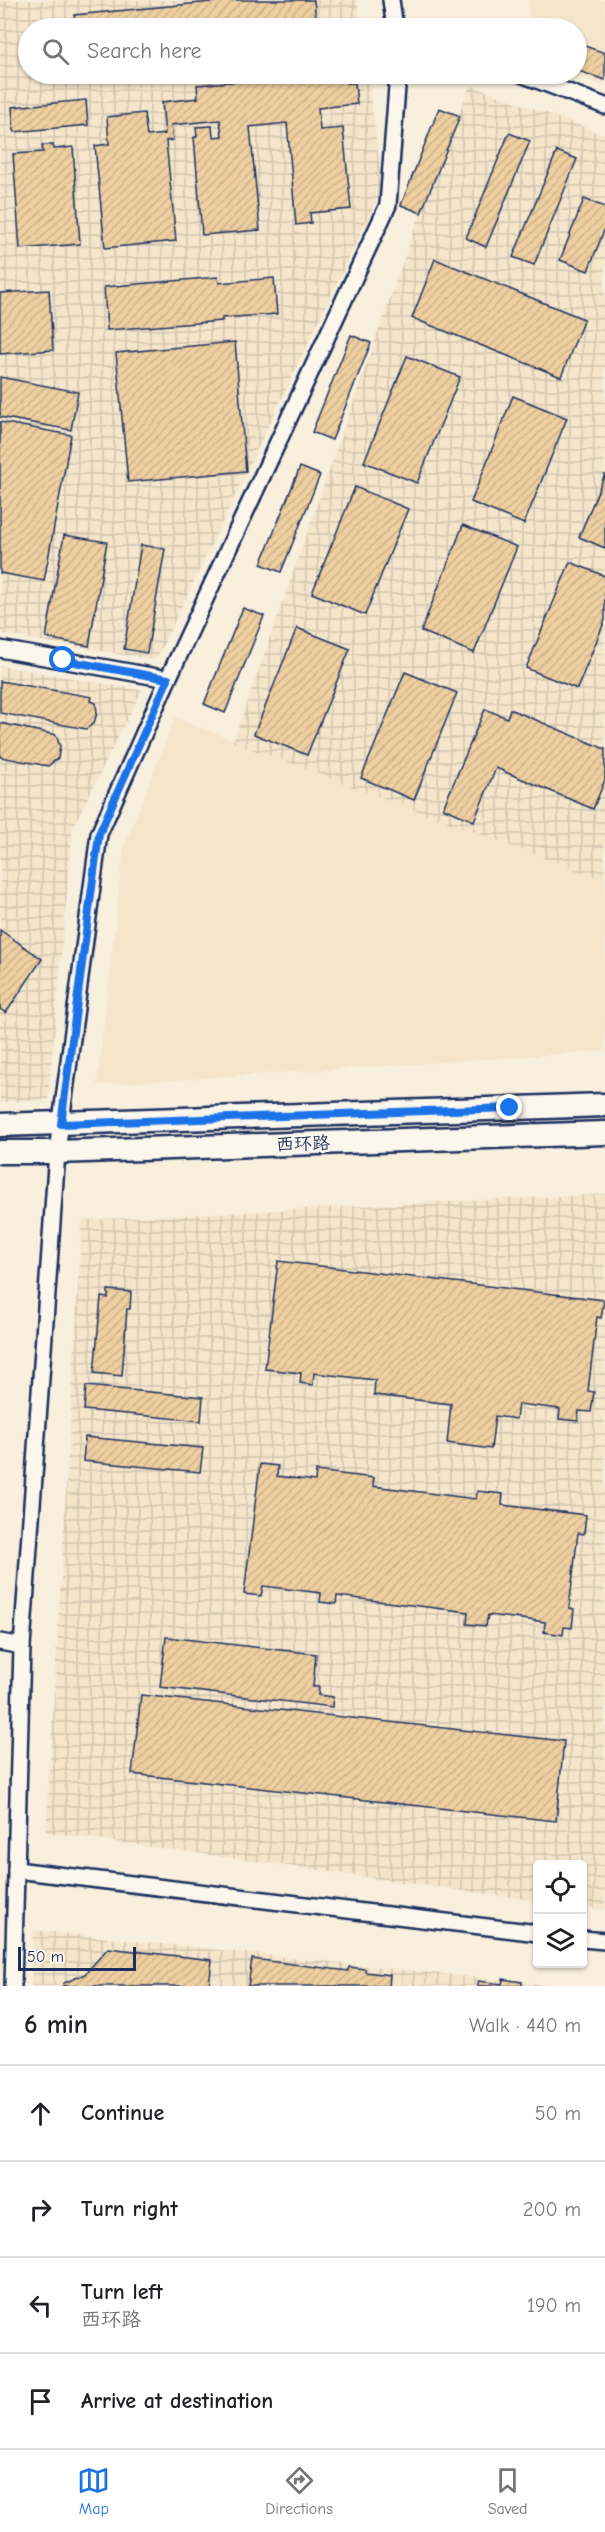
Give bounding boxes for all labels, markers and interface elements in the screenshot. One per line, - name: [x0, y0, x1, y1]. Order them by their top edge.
- search box: [18, 18, 587, 84]
- icon: search: [39, 35, 72, 68]
- text: Search here: [87, 38, 202, 64]
- route start: [49, 646, 75, 672]
- route end: [496, 1094, 522, 1120]
- street label: 西环路: [276, 1133, 330, 1155]
- map controls: [533, 1860, 587, 1968]
- button: locate: [533, 1860, 587, 1914]
- button: layers: [533, 1914, 587, 1968]
- scale bar: [18, 1944, 136, 1972]
- text: 50 m: [27, 1948, 64, 1966]
- text: 6 min: [24, 2010, 88, 2040]
- text: Walk · 440 m: [469, 2014, 581, 2037]
- icon: ahead: [24, 2097, 57, 2130]
- text: Continue: [81, 2100, 164, 2126]
- text: 50 m: [535, 2102, 581, 2125]
- icon: right: [24, 2193, 57, 2226]
- text: Turn right: [81, 2196, 178, 2222]
- text: 200 m: [523, 2198, 581, 2221]
- text: Turn left: [81, 2279, 163, 2305]
- icon: left: [24, 2289, 57, 2322]
- text: 190 m: [527, 2294, 581, 2317]
- text: 西环路: [81, 2308, 141, 2331]
- icon: arrive: [24, 2385, 57, 2418]
- text: Arrive at destination: [81, 2388, 273, 2414]
- tab: Map: [77, 2464, 110, 2518]
- tab: Directions: [265, 2464, 333, 2518]
- tab: Saved: [488, 2464, 528, 2518]

